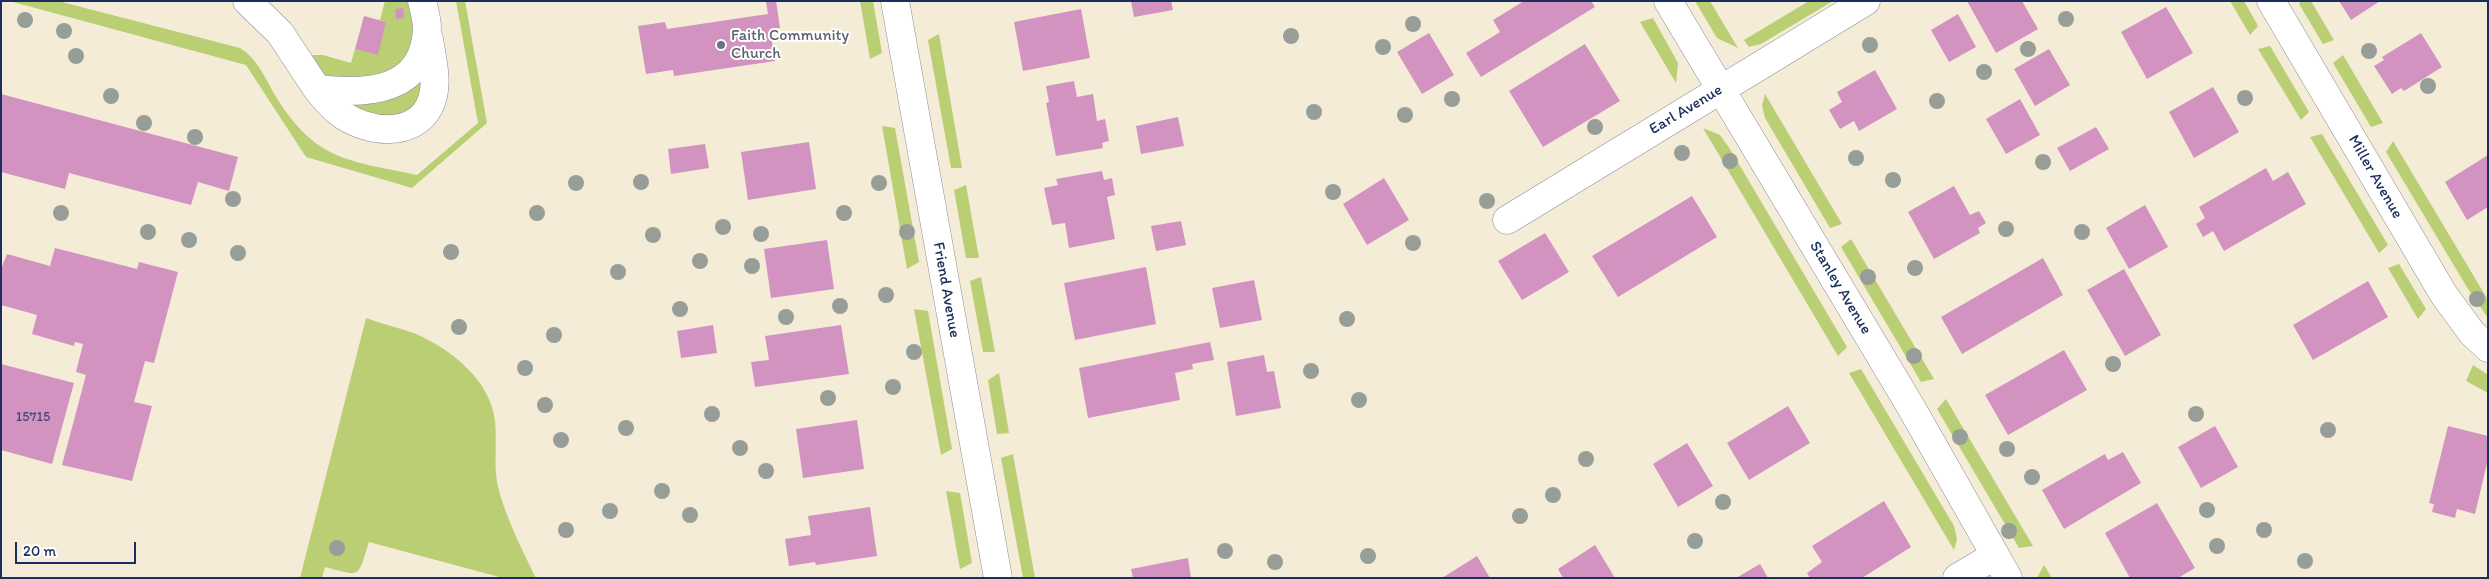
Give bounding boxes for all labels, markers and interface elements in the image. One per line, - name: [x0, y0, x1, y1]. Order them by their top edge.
- place label: Faith Community Church: [731, 26, 849, 64]
- marker: Faith Community Church: [715, 39, 727, 51]
- street label: Earl Avenue: [1646, 81, 1726, 139]
- street label: Miller Avenue: [2343, 132, 2407, 222]
- street label: Stanley Avenue: [1805, 238, 1875, 338]
- street label: Friend Avenue: [928, 241, 964, 339]
- house number: 15715: [16, 409, 50, 425]
- scale bar: [18, 532, 139, 564]
- text: 20 m: [23, 542, 56, 560]

